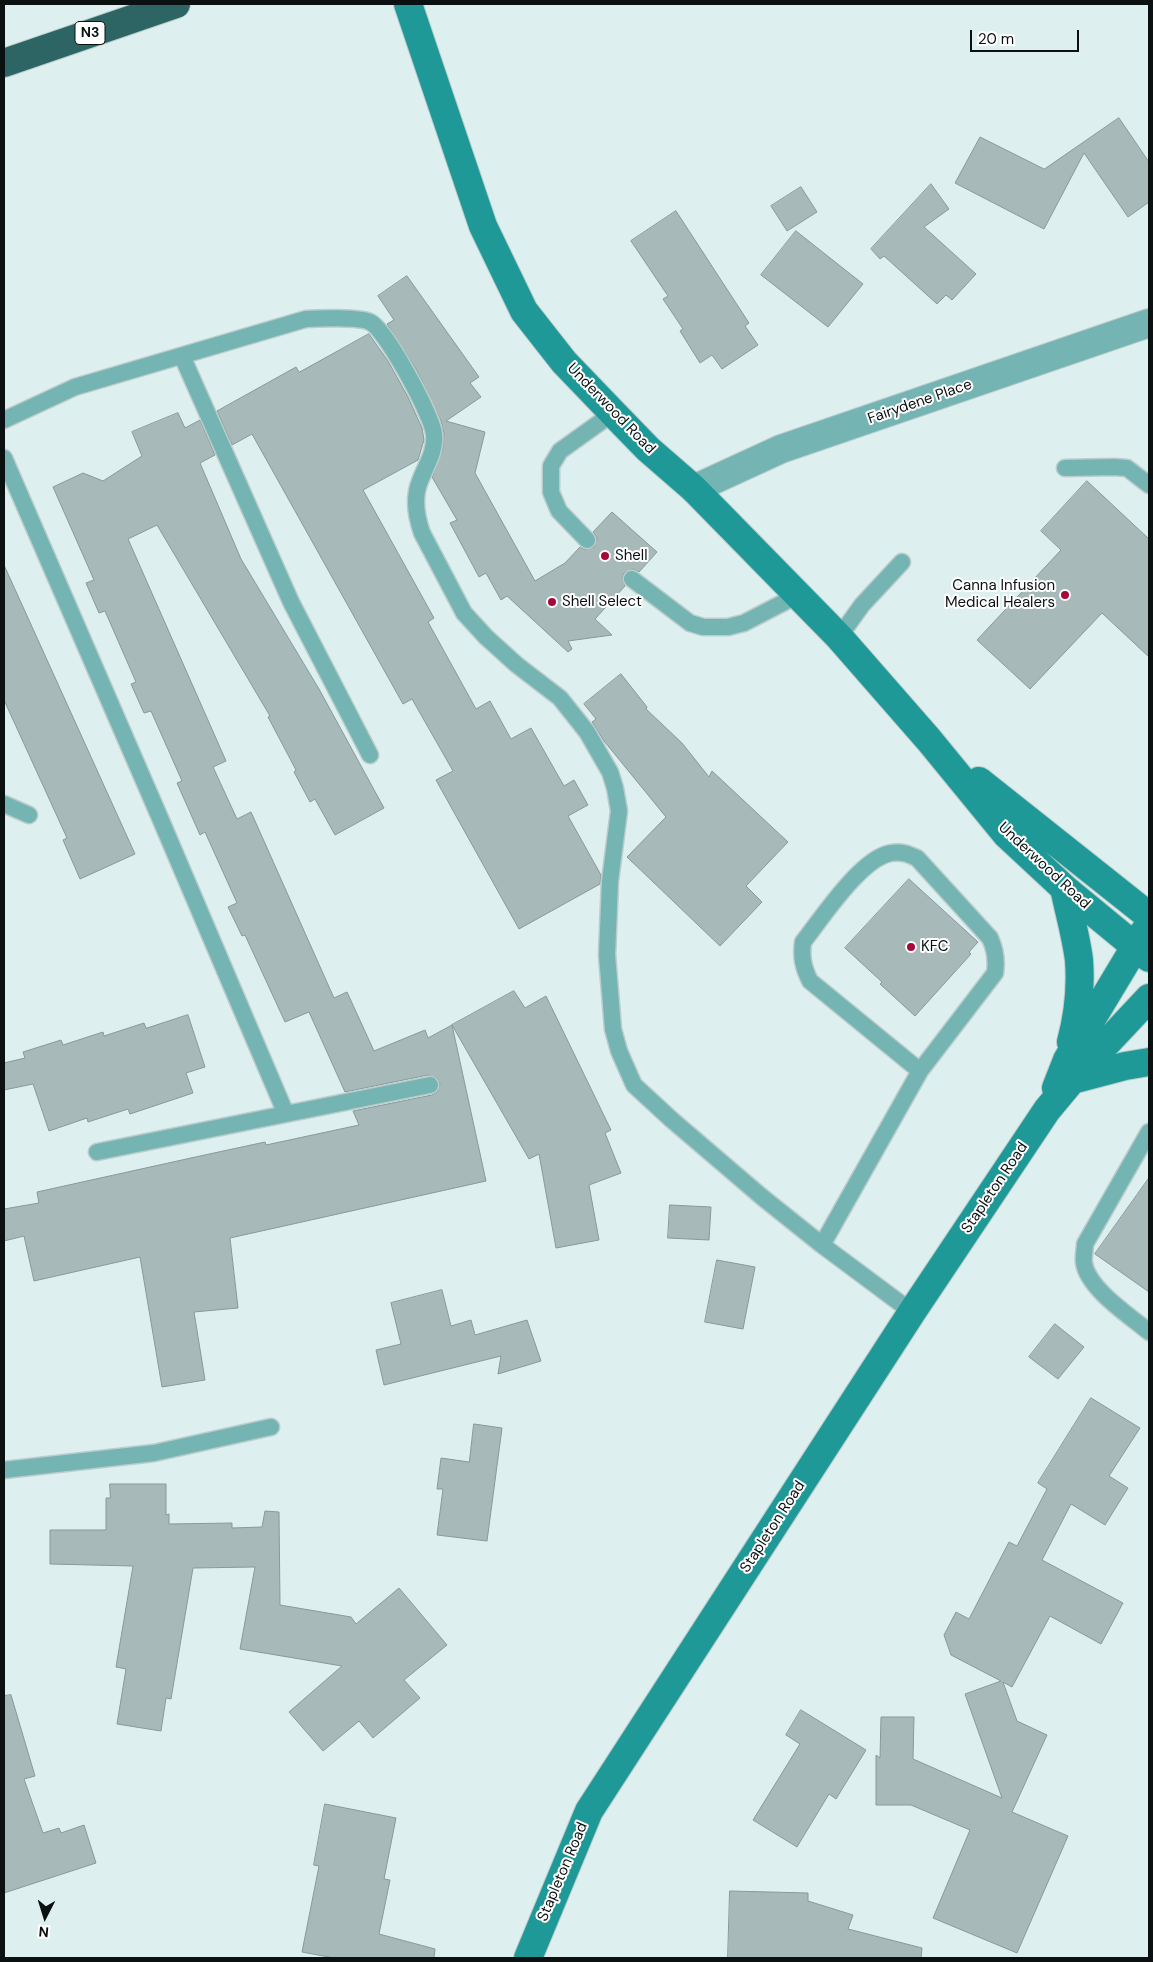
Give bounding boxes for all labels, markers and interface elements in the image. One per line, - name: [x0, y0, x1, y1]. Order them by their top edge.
- scale bar: [973, 20, 1082, 52]
- road number: N3: [75, 22, 105, 44]
- text: 20 m: [978, 29, 1014, 49]
- street label: Underwood Road: [563, 360, 659, 458]
- street label: Fairydene Place: [866, 376, 974, 428]
- place label: Shell: [615, 547, 648, 565]
- marker: Shell: [599, 550, 611, 562]
- place label: Canna Infusion Medical Healers: [945, 577, 1055, 612]
- marker: Canna Infusion Medical Healers: [1059, 589, 1071, 601]
- place label: Shell Select: [562, 593, 642, 611]
- marker: Shell Select: [546, 596, 558, 608]
- street label: Underwood Road: [994, 819, 1094, 913]
- place label: KFC: [921, 938, 949, 956]
- marker: KFC: [905, 941, 917, 953]
- street label: Stapleton Road: [958, 1139, 1032, 1237]
- street label: Stapleton Road: [737, 1478, 809, 1576]
- street label: Stapleton Road: [534, 1820, 592, 1924]
- north arrow: [20, 1892, 70, 1942]
- text: N: [38, 1923, 50, 1941]

